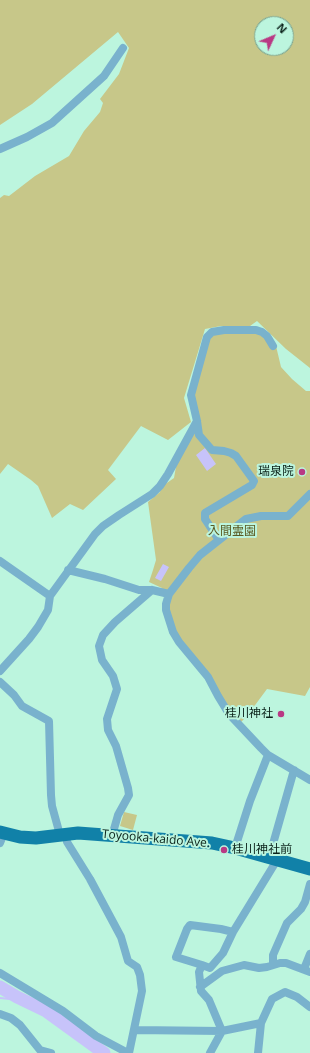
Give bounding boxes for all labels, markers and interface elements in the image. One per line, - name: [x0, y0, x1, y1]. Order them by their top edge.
- north arrow: [254, 16, 294, 56]
- text: N: [274, 20, 291, 36]
- place label: 瑞泉院: [258, 465, 294, 479]
- marker: 瑞泉院: [297, 467, 307, 477]
- park label: 入間霊園: [208, 525, 256, 539]
- place label: 桂川神社: [225, 707, 273, 721]
- marker: 桂川神社: [276, 709, 286, 719]
- street label: Toyooka-kaido Ave.: [101, 827, 211, 851]
- place label: 桂川神社前: [232, 843, 292, 857]
- marker: 桂川神社前: [219, 845, 229, 855]

